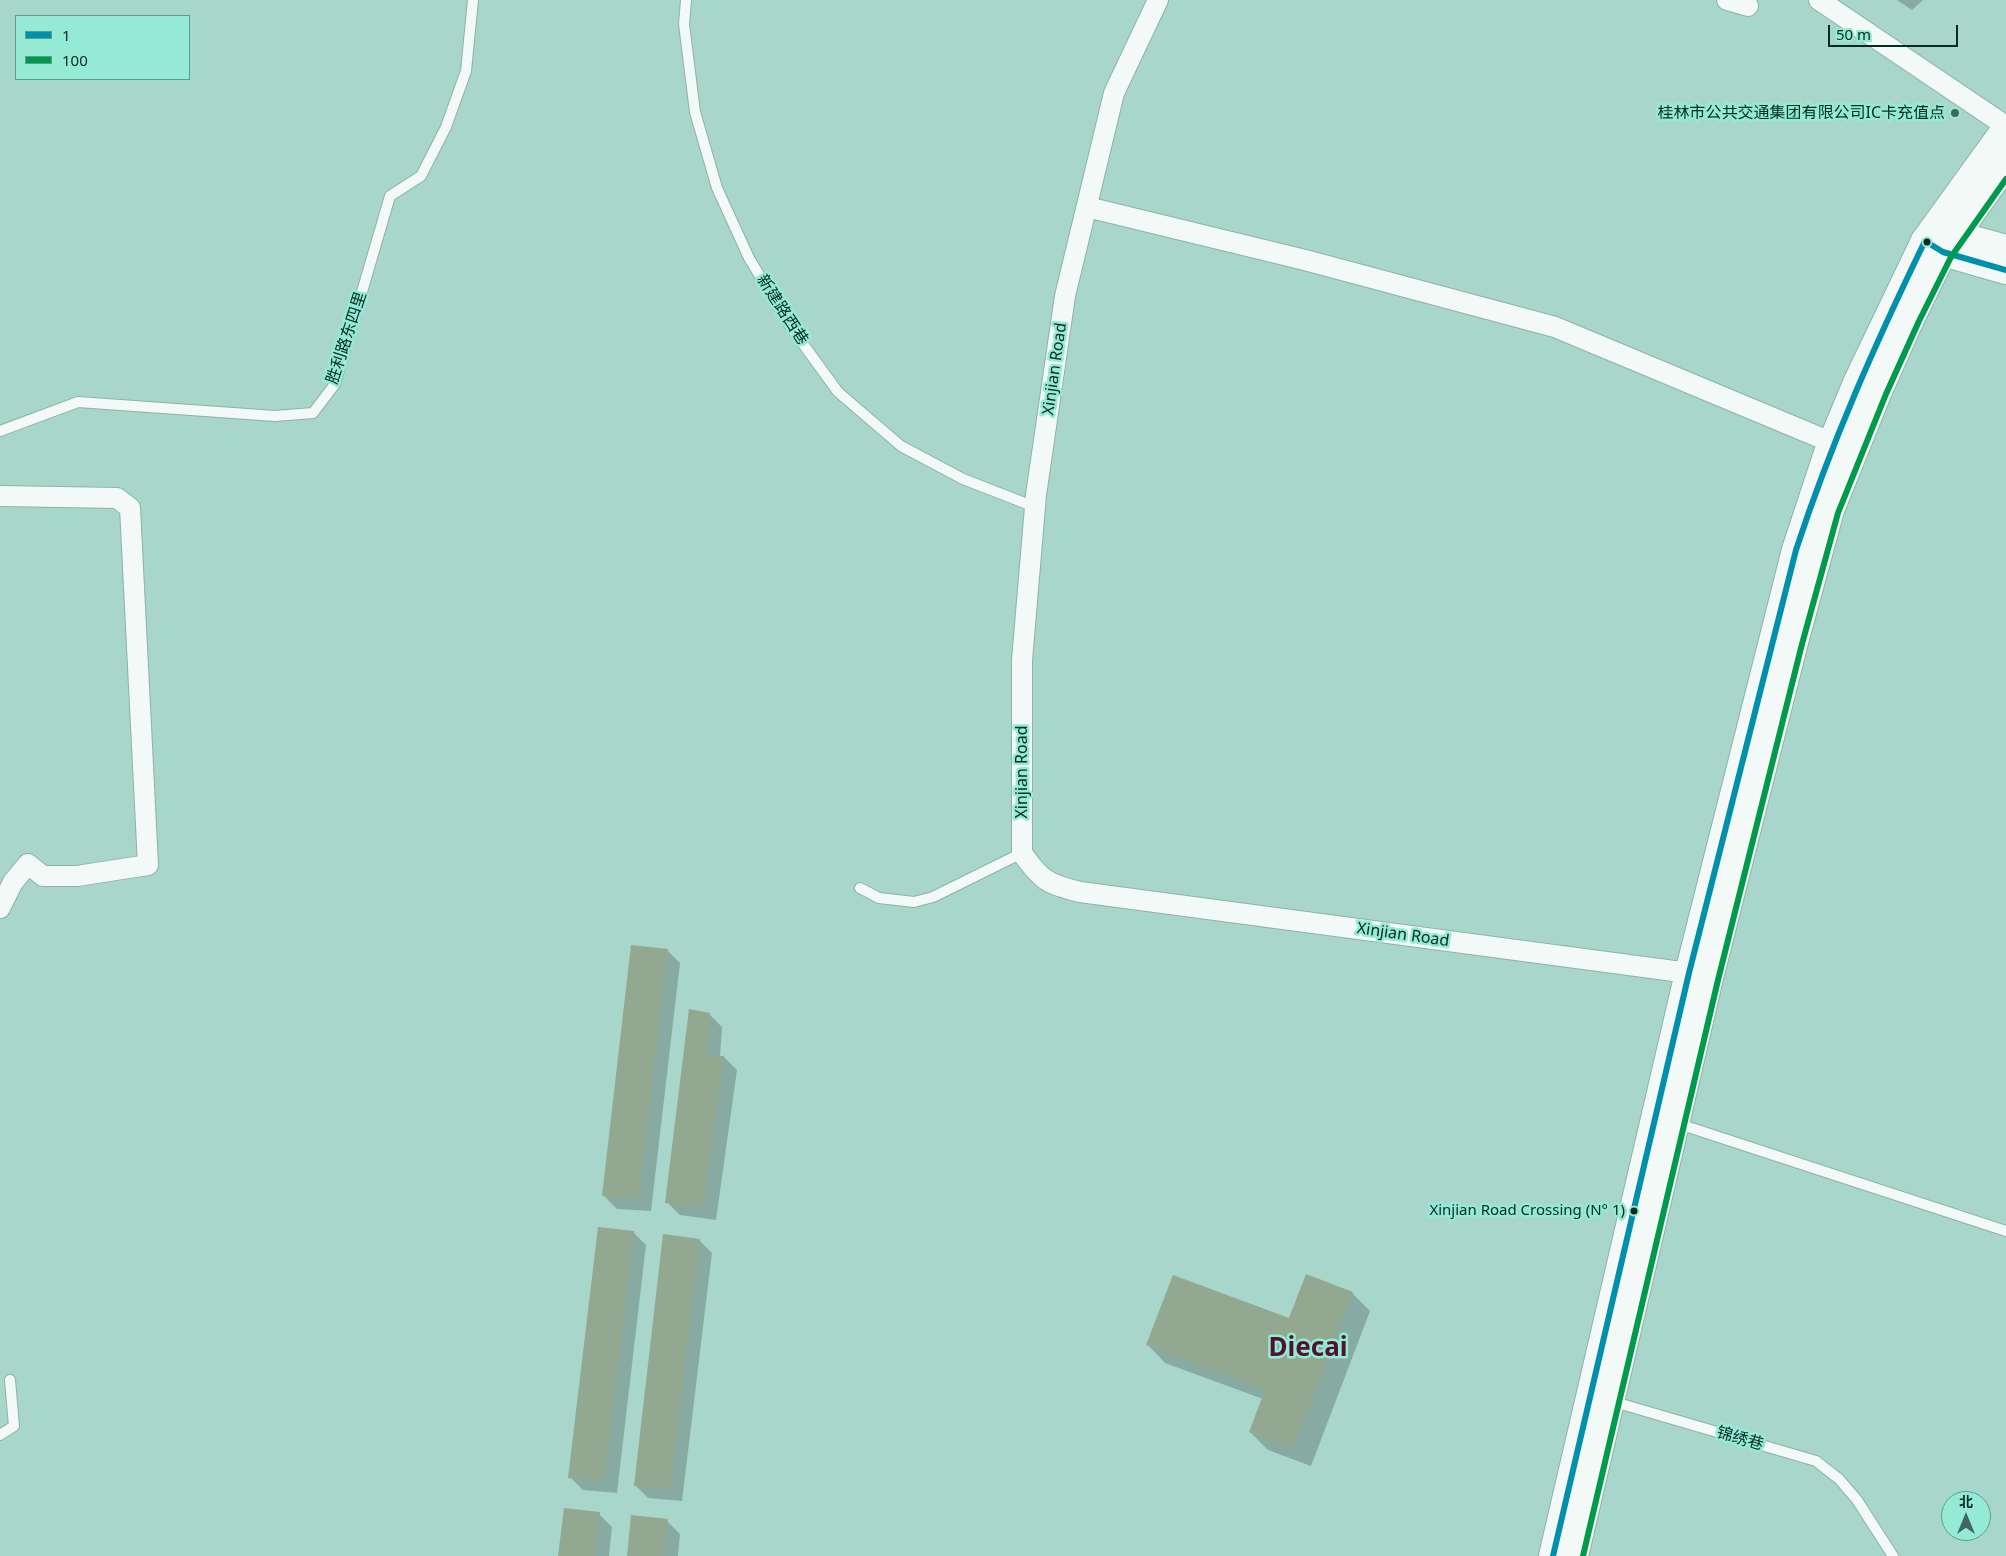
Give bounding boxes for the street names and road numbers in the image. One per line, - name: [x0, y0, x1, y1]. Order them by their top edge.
- street label: 新建路西巷: [752, 271, 812, 349]
- street label: 胜利路东四里: [323, 289, 371, 387]
- street label: Xinjian Road: [1039, 322, 1071, 416]
- street label: Xinjian Road: [1012, 725, 1032, 819]
- street label: Xinjian Road: [1356, 919, 1450, 951]
- street label: 锦绣巷: [1714, 1423, 1766, 1455]

